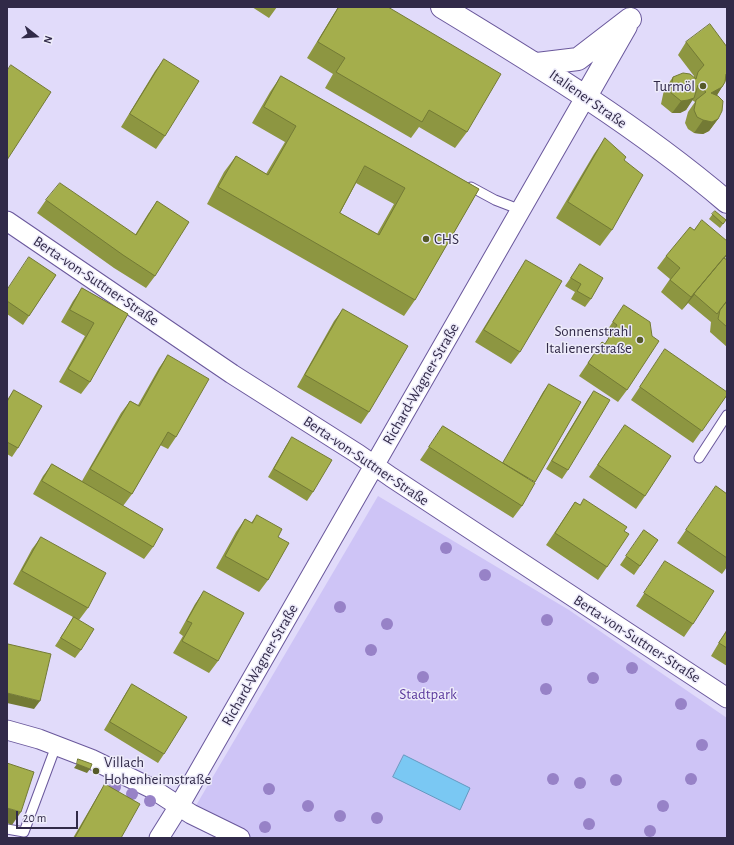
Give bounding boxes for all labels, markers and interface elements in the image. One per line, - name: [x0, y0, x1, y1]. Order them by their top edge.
- north arrow: [16, 16, 56, 56]
- text: N: [42, 34, 54, 45]
- street label: Italiener Straße: [546, 66, 630, 132]
- place label: Turmöl: [653, 77, 695, 95]
- marker: Turmöl: [698, 81, 708, 91]
- place label: CHS: [434, 230, 459, 248]
- street label: Berta-von-Suttner-Straße: [30, 232, 162, 330]
- marker: CHS: [421, 234, 431, 244]
- street label: Richard-Wagner-Straße: [379, 320, 463, 448]
- place label: Sonnenstrahl Italienerstraße: [545, 322, 632, 357]
- marker: Sonnenstrahl Italienerstraße: [635, 335, 645, 345]
- street label: Berta-von-Suttner-Straße: [300, 412, 432, 510]
- street label: Berta-von-Suttner-Straße: [570, 591, 704, 687]
- street label: Richard-Wagner-Straße: [218, 601, 302, 729]
- park label: Stadtpark: [399, 685, 457, 703]
- place label: Villach Hohenheimstraße: [104, 753, 211, 788]
- marker: Villach Hohenheimstraße: [91, 766, 101, 776]
- scale bar: [18, 803, 80, 829]
- text: 20 m: [23, 812, 46, 824]

